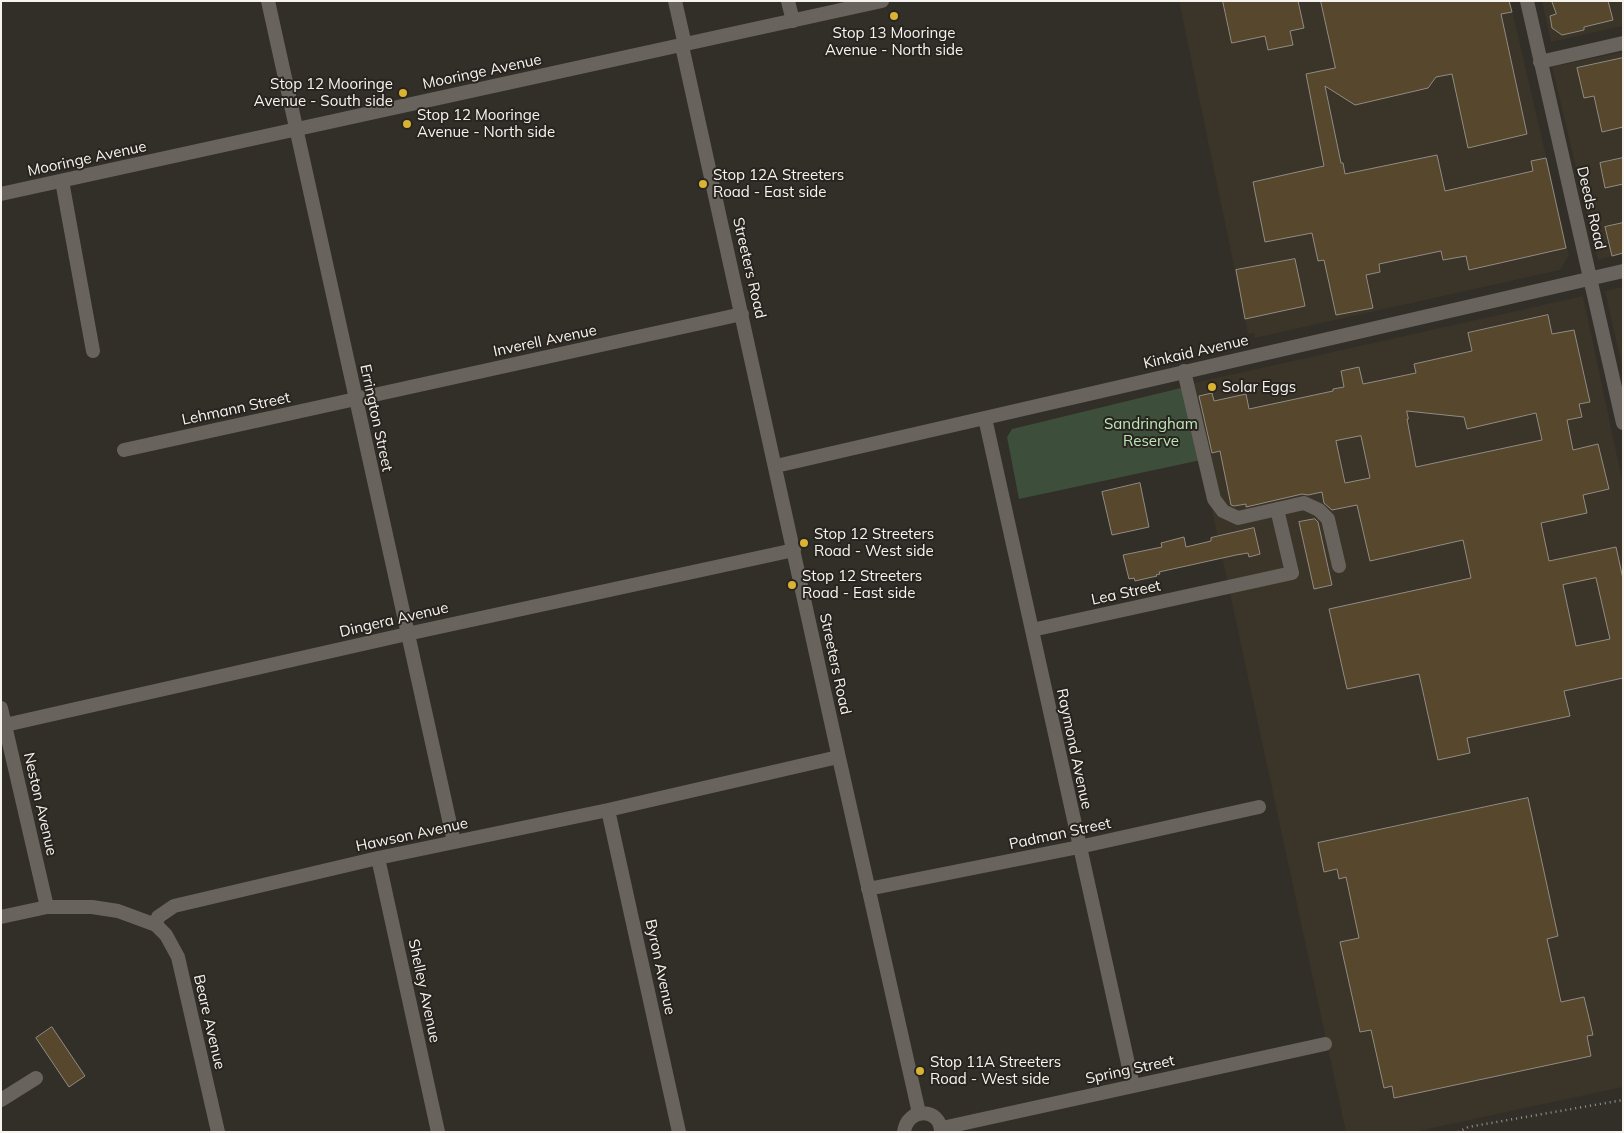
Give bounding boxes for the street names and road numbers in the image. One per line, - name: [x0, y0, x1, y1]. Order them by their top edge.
- street label: Mooringe Avenue: [421, 51, 543, 93]
- street label: Mooringe Avenue: [26, 138, 148, 180]
- street label: Deeds Road: [1573, 165, 1609, 251]
- street label: Streeters Road: [729, 216, 769, 320]
- street label: Inverell Avenue: [492, 321, 598, 361]
- street label: Kinkaid Avenue: [1142, 331, 1250, 373]
- street label: Errington Street: [356, 363, 396, 473]
- street label: Lehmann Street: [180, 389, 292, 429]
- street label: Lea Street: [1090, 577, 1162, 609]
- street label: Dingera Avenue: [338, 599, 450, 641]
- street label: Streeters Road: [815, 612, 855, 716]
- street label: Raymond Avenue: [1052, 687, 1096, 811]
- street label: Neston Avenue: [19, 751, 61, 857]
- street label: Hawson Avenue: [354, 814, 470, 856]
- street label: Padman Street: [1007, 814, 1113, 854]
- street label: Byron Avenue: [641, 918, 679, 1016]
- street label: Shelley Avenue: [404, 937, 444, 1045]
- street label: Beare Avenue: [189, 973, 229, 1071]
- street label: Spring Street: [1084, 1052, 1176, 1088]

